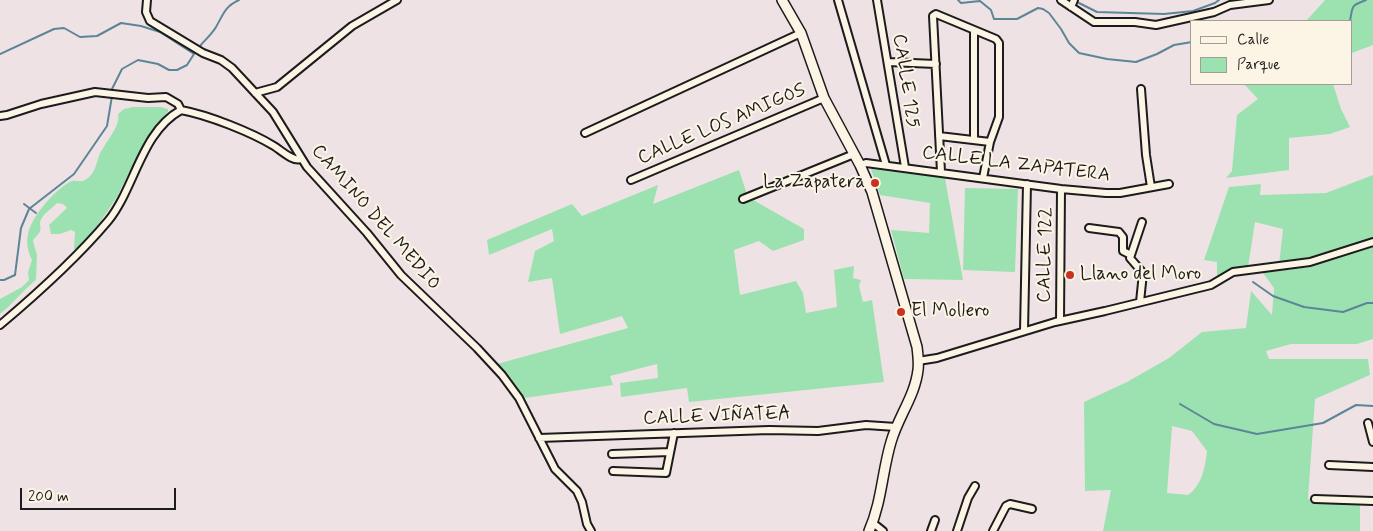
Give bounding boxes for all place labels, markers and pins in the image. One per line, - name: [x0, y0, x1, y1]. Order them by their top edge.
- place label: La Zapatera: [763, 172, 865, 194]
- marker: La Zapatera: [869, 177, 881, 189]
- place label: Llano del Moro: [1080, 264, 1201, 286]
- marker: Llano del Moro: [1064, 269, 1076, 281]
- place label: El Mollero: [911, 301, 989, 323]
- marker: El Mollero: [895, 306, 907, 318]

